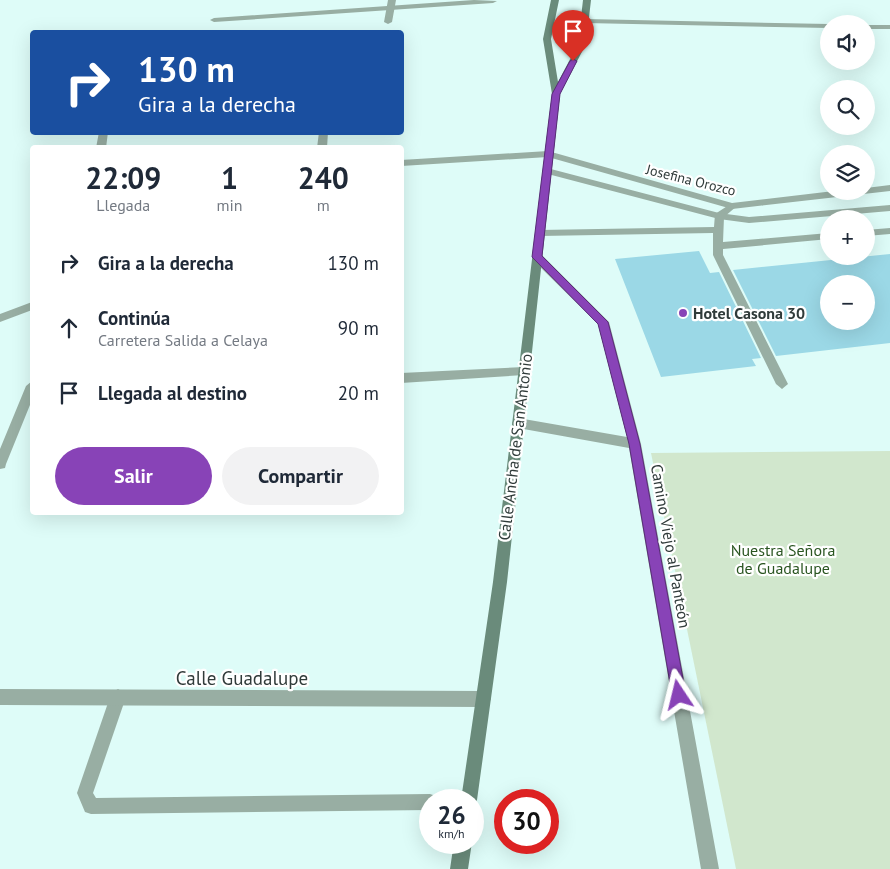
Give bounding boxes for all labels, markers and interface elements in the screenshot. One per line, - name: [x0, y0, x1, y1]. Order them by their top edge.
- pin: [552, 10, 594, 61]
- map controls: [820, 15, 875, 330]
- button: sound: [820, 15, 875, 70]
- icon: arrive: [559, 17, 587, 45]
- text: 130 m: [138, 46, 235, 92]
- icon: right: [55, 50, 120, 115]
- button: search: [820, 80, 875, 135]
- text: Gira a la derecha: [138, 90, 296, 118]
- button: layers: [820, 145, 875, 200]
- text: 22:09: [85, 158, 161, 197]
- text: 1: [221, 158, 238, 197]
- text: 240: [298, 158, 349, 197]
- street label: Josefina Orozco: [643, 160, 738, 200]
- text: Llegada: [96, 195, 150, 215]
- text: min: [217, 195, 243, 215]
- text: m: [317, 195, 330, 215]
- button: +: [820, 210, 875, 265]
- icon: right: [55, 249, 83, 277]
- text: Gira a la derecha: [98, 251, 234, 275]
- text: 130 m: [327, 251, 379, 275]
- button: −: [820, 275, 875, 330]
- place label: Hotel Casona 30: [693, 303, 805, 323]
- text: Continúa: [98, 306, 170, 330]
- marker: Hotel Casona 30: [677, 307, 689, 319]
- icon: ahead: [55, 314, 83, 342]
- text: 90 m: [338, 316, 379, 340]
- text: Carretera Salida a Celaya: [98, 330, 268, 350]
- street label: Calle Ancha de San Antonio: [494, 353, 536, 541]
- icon: arrive: [55, 379, 83, 407]
- text: Llegada al destino: [98, 381, 247, 405]
- text: 20 m: [338, 381, 379, 405]
- button: Salir: [55, 447, 212, 505]
- button: Compartir: [222, 447, 379, 505]
- street label: Camino Viejo al Panteón: [647, 462, 695, 630]
- park label: Nuestra Señora de Guadalupe: [731, 540, 835, 578]
- street label: Calle Guadalupe: [176, 666, 308, 690]
- position arrow: [652, 668, 704, 720]
- speed limit sign: 30: [494, 789, 559, 854]
- text: 26: [437, 799, 466, 831]
- text: km/h: [438, 826, 465, 841]

